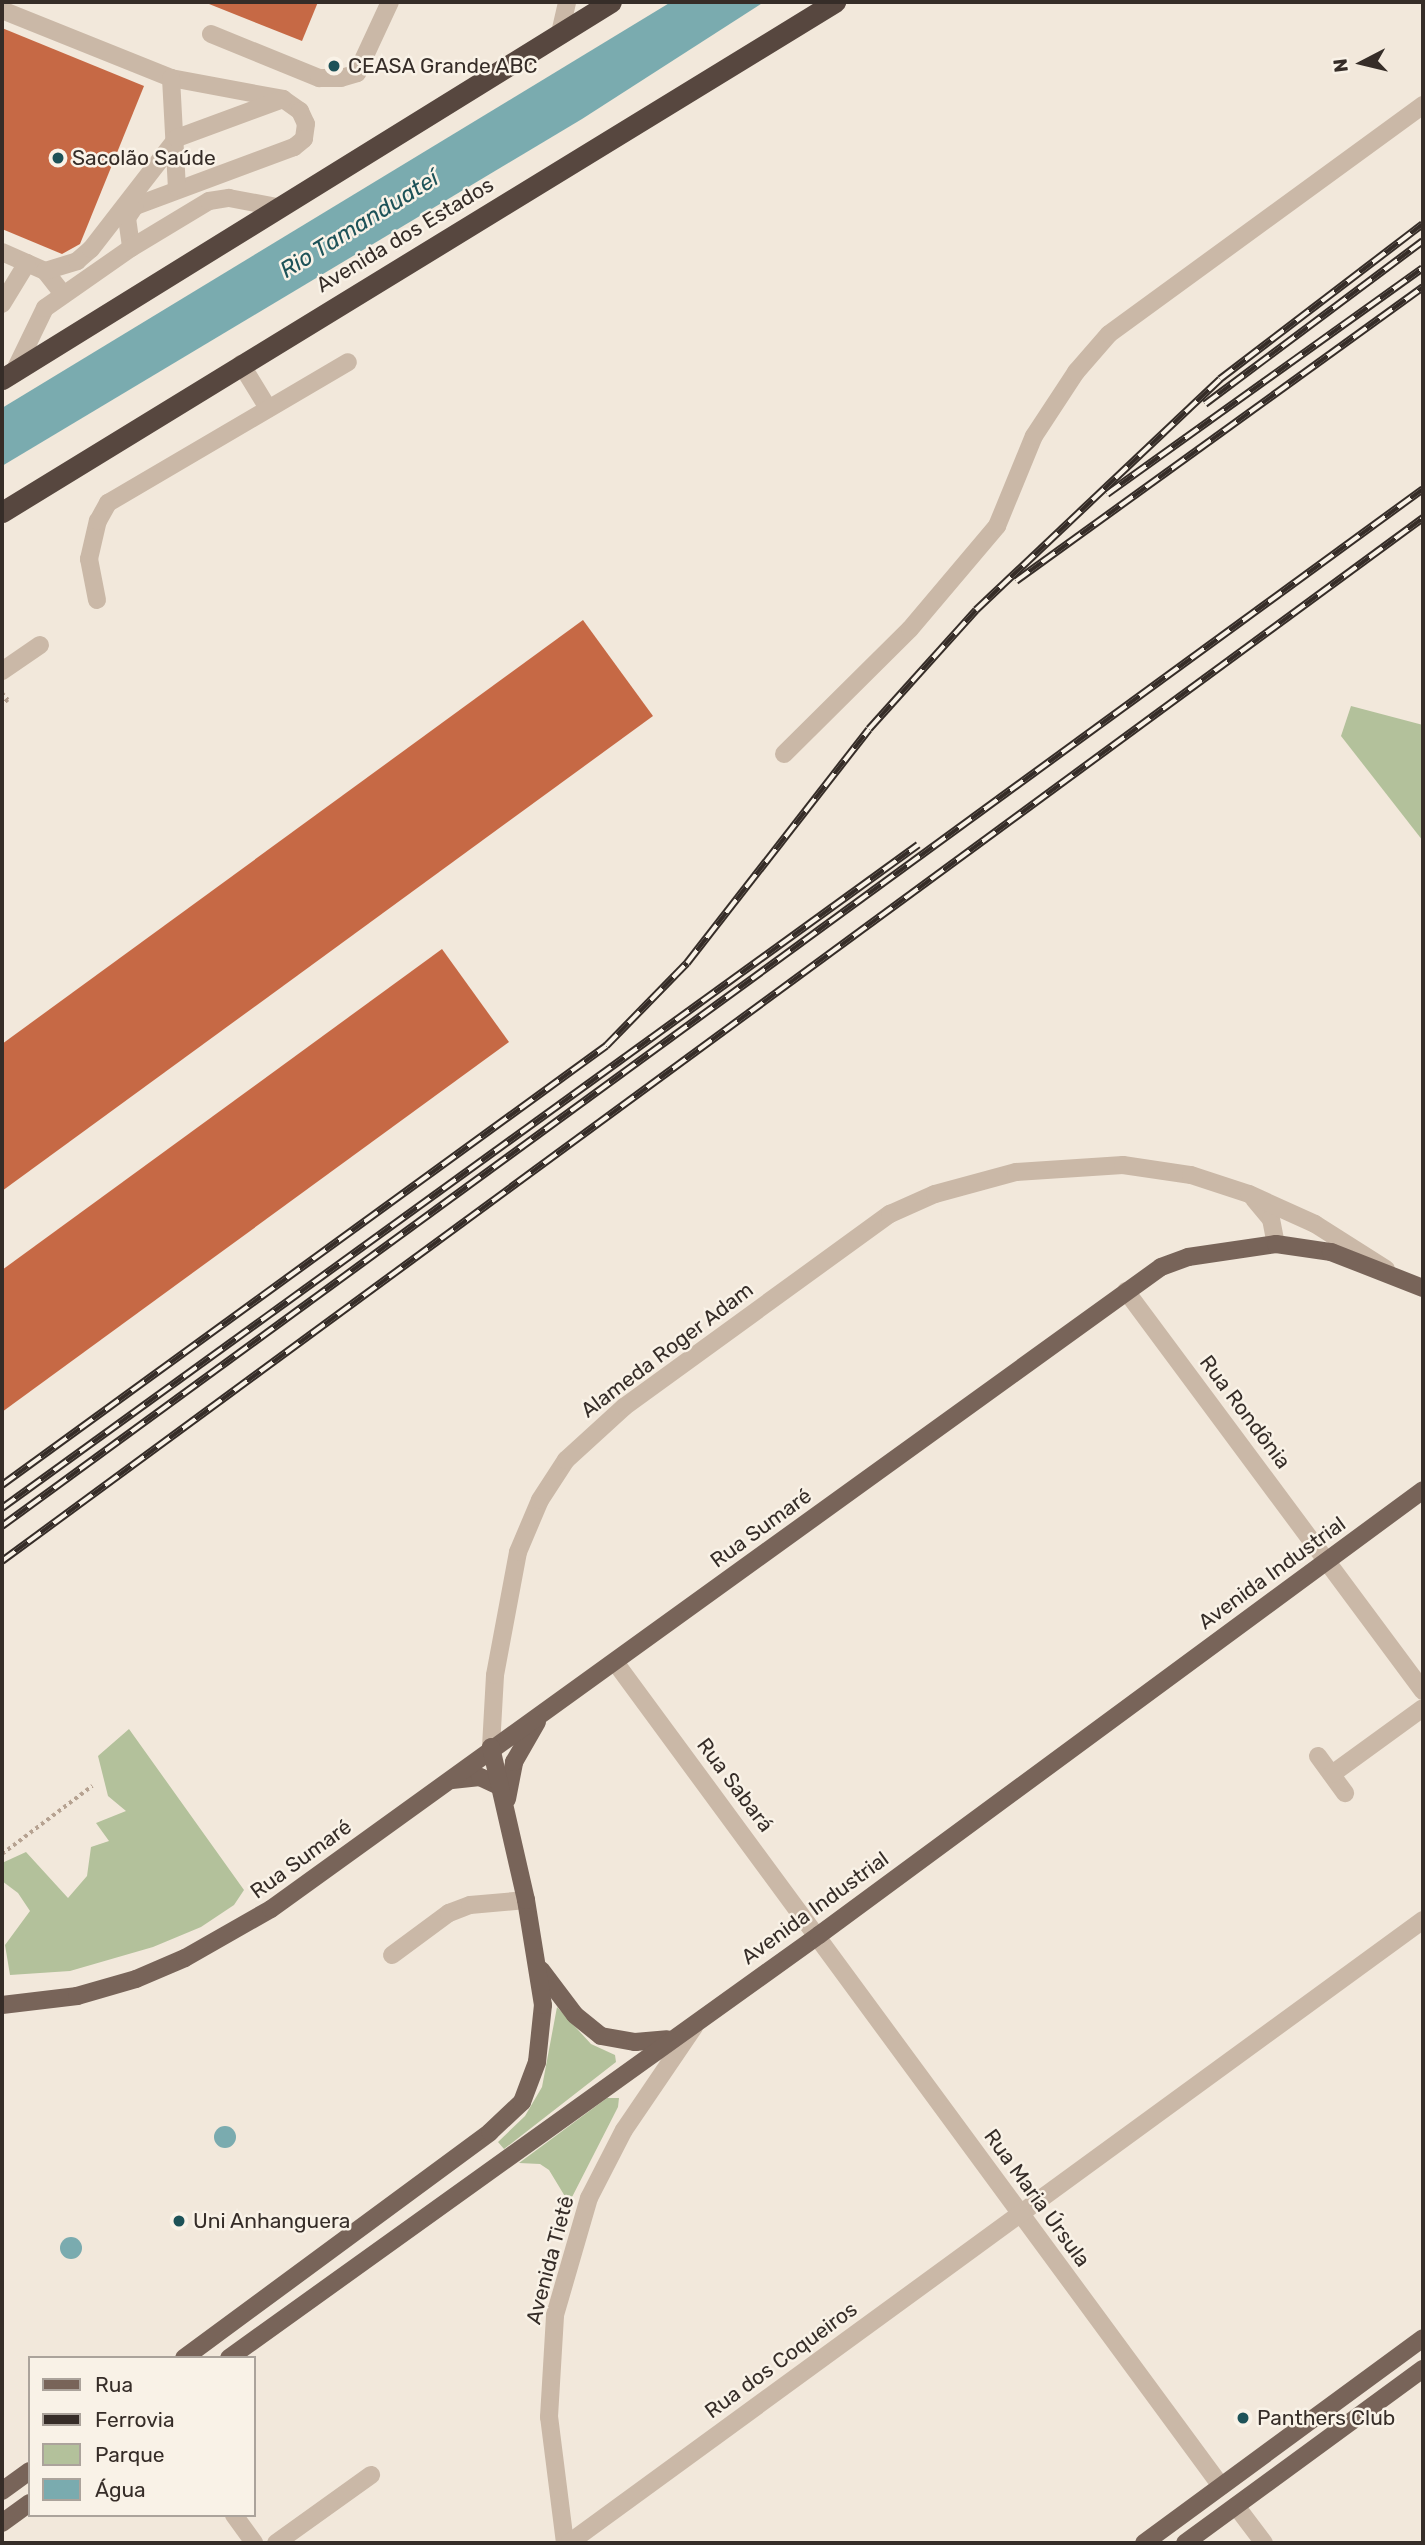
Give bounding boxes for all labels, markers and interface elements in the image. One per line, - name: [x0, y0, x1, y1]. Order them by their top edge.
- north arrow: [1327, 28, 1397, 98]
- place label: CEASA Grande ABC: [348, 53, 539, 79]
- text: N: [1328, 57, 1353, 74]
- marker: CEASA Grande ABC: [326, 58, 342, 74]
- place label: Sacolão Saúde: [72, 145, 216, 171]
- marker: Sacolão Saúde: [50, 150, 66, 166]
- water label: Rio Tamanduateí: [274, 164, 444, 284]
- street label: Avenida dos Estados: [312, 172, 498, 298]
- street label: Alameda Roger Adam: [575, 1277, 759, 1423]
- street label: Rua Rondônia: [1194, 1350, 1296, 1474]
- street label: Rua Sumaré: [706, 1483, 816, 1573]
- street label: Avenida Industrial: [1194, 1511, 1350, 1635]
- street label: Rua Sabará: [691, 1733, 779, 1837]
- street label: Rua Sumaré: [246, 1814, 356, 1904]
- street label: Avenida Industrial: [737, 1846, 893, 1970]
- street label: Rua Maria Úrsula: [979, 2124, 1095, 2272]
- street label: Avenida Tietê: [521, 2193, 579, 2327]
- place label: Uni Anhanguera: [193, 2208, 351, 2234]
- marker: Uni Anhanguera: [171, 2213, 187, 2229]
- street label: Rua dos Coqueiros: [700, 2296, 862, 2424]
- legend: [28, 2356, 256, 2517]
- text: Rua: [95, 2372, 133, 2397]
- place label: Panthers Club: [1257, 2405, 1395, 2431]
- text: Ferrovia: [95, 2407, 175, 2432]
- marker: Panthers Club: [1235, 2410, 1251, 2426]
- text: Parque: [95, 2442, 165, 2467]
- text: Água: [95, 2477, 146, 2502]

